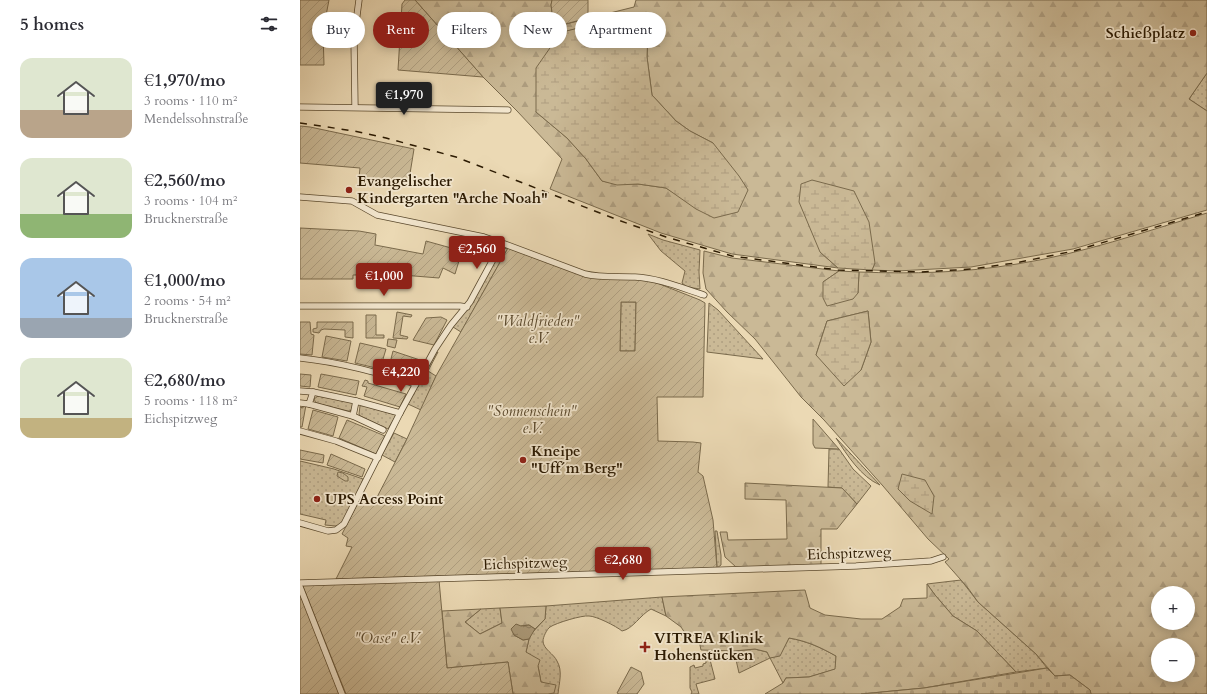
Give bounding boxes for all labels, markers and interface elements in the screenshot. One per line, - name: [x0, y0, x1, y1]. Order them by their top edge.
- chip: Buy: [312, 12, 365, 48]
- chip: Rent: [373, 12, 429, 48]
- chip: Filters: [437, 12, 501, 48]
- chip: New: [509, 12, 567, 48]
- chip: Apartment: [575, 12, 666, 48]
- text: 5 homes: [20, 13, 84, 36]
- icon: filters: [258, 13, 280, 35]
- place label: Schießplatz: [1106, 23, 1186, 43]
- marker: Schießplatz: [1188, 28, 1198, 38]
- text: €1,970/mo: [144, 69, 226, 92]
- icon: home: [52, 74, 100, 122]
- pin: €1,970: [371, 82, 437, 116]
- text: €1,970: [385, 86, 423, 104]
- text: 3 rooms · 110 m²: [144, 92, 237, 110]
- text: Mendelssohnstraße: [144, 110, 248, 128]
- text: €2,560/mo: [144, 169, 226, 192]
- place label: Evangelischer Kindergarten "Arche Noah": [357, 171, 548, 208]
- icon: home: [52, 174, 100, 222]
- marker: Evangelischer Kindergarten "Arche Noah": [344, 185, 354, 195]
- text: 3 rooms · 104 m²: [144, 192, 237, 210]
- text: Brucknerstraße: [144, 210, 228, 228]
- pin: €2,560: [444, 236, 510, 270]
- text: €2,560: [458, 240, 496, 258]
- pin: €1,000: [351, 263, 417, 297]
- text: €1,000: [365, 267, 403, 285]
- text: €1,000/mo: [144, 269, 226, 292]
- icon: home: [52, 274, 100, 322]
- text: 2 rooms · 54 m²: [144, 292, 231, 310]
- text: Brucknerstraße: [144, 310, 228, 328]
- park label: "Waldfrieden" e.V.: [497, 311, 579, 348]
- pin: €4,220: [368, 359, 434, 393]
- text: €4,220: [382, 363, 420, 381]
- text: €2,680/mo: [144, 369, 226, 392]
- icon: home: [52, 374, 100, 422]
- text: 5 rooms · 118 m²: [144, 392, 237, 410]
- park label: "Sonnenschein" e.V.: [487, 401, 577, 438]
- text: Eichspitzweg: [144, 410, 217, 428]
- place label: Kneipe "Uff´m Berg": [531, 441, 623, 478]
- marker: Kneipe "Uff´m Berg": [518, 455, 528, 465]
- place label: UPS Access Point: [325, 489, 444, 509]
- marker: UPS Access Point: [312, 494, 322, 504]
- street label: Eichspitzweg: [806, 542, 892, 564]
- pin: €2,680: [590, 547, 656, 581]
- text: €2,680: [604, 551, 642, 569]
- street label: Eichspitzweg: [482, 552, 568, 574]
- map controls: [1151, 586, 1195, 682]
- button: +: [1151, 586, 1195, 630]
- park label: "Oase" e.V.: [355, 628, 422, 648]
- place label: VITREA Klinik Hohenstücken: [654, 628, 764, 665]
- button: −: [1151, 638, 1195, 682]
- marker: VITREA Klinik Hohenstücken: [639, 641, 651, 653]

